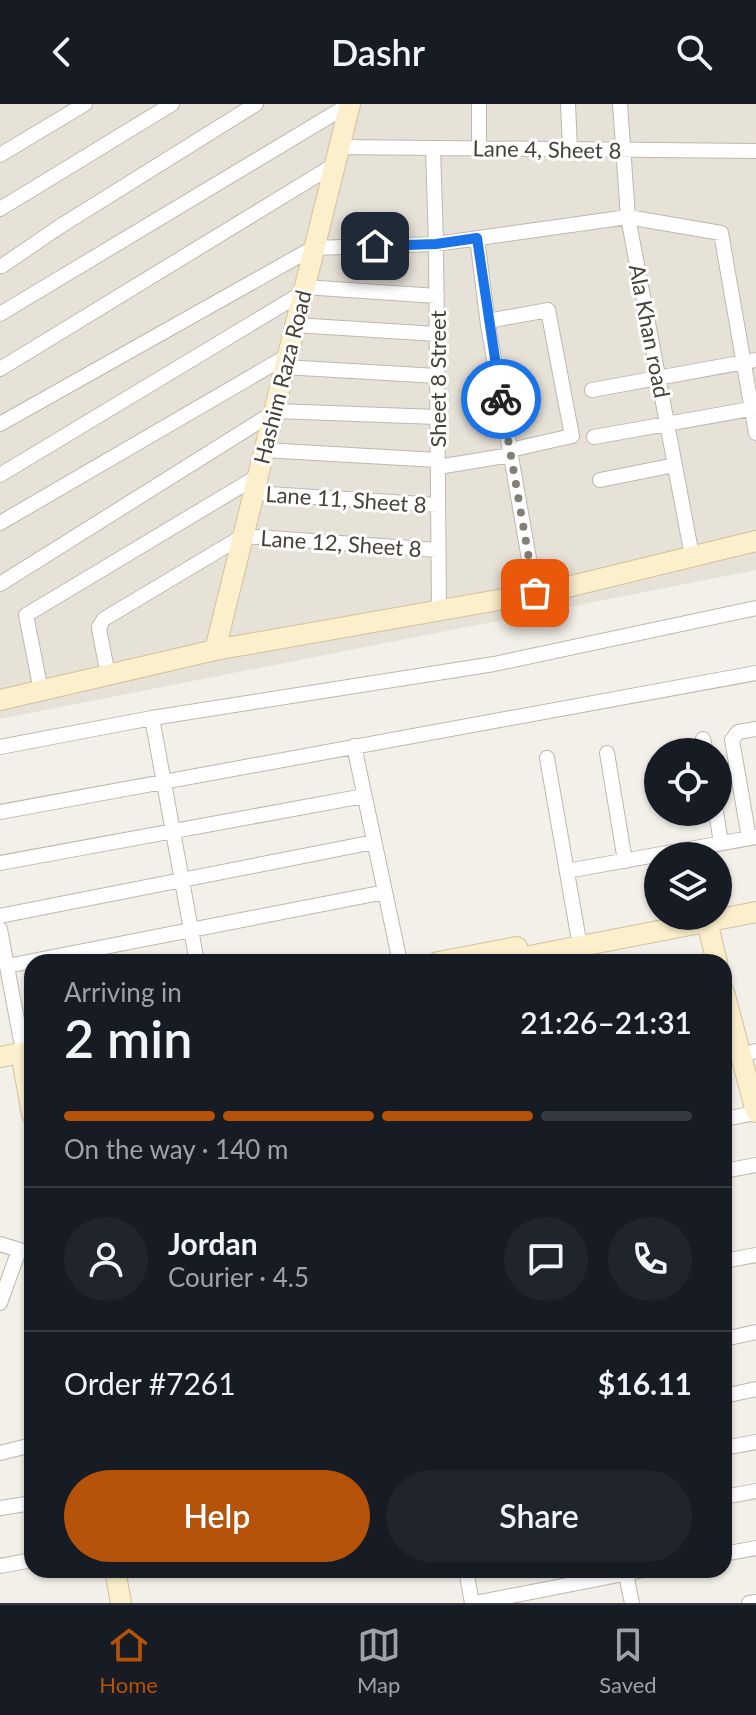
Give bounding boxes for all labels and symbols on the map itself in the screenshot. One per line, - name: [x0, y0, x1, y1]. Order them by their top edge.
- street label: Lane 4, Sheet 8: [472, 134, 622, 164]
- pin: [341, 212, 409, 280]
- street label: Ala Khan road: [624, 262, 676, 400]
- street label: Hashim Raza Road: [247, 287, 317, 467]
- street label: Sheet 8 Street: [424, 310, 451, 448]
- courier: [461, 359, 541, 439]
- street label: Lane 11, Sheet 8: [265, 480, 427, 518]
- street label: Lane 12, Sheet 8: [260, 524, 422, 562]
- pin: [501, 559, 569, 627]

